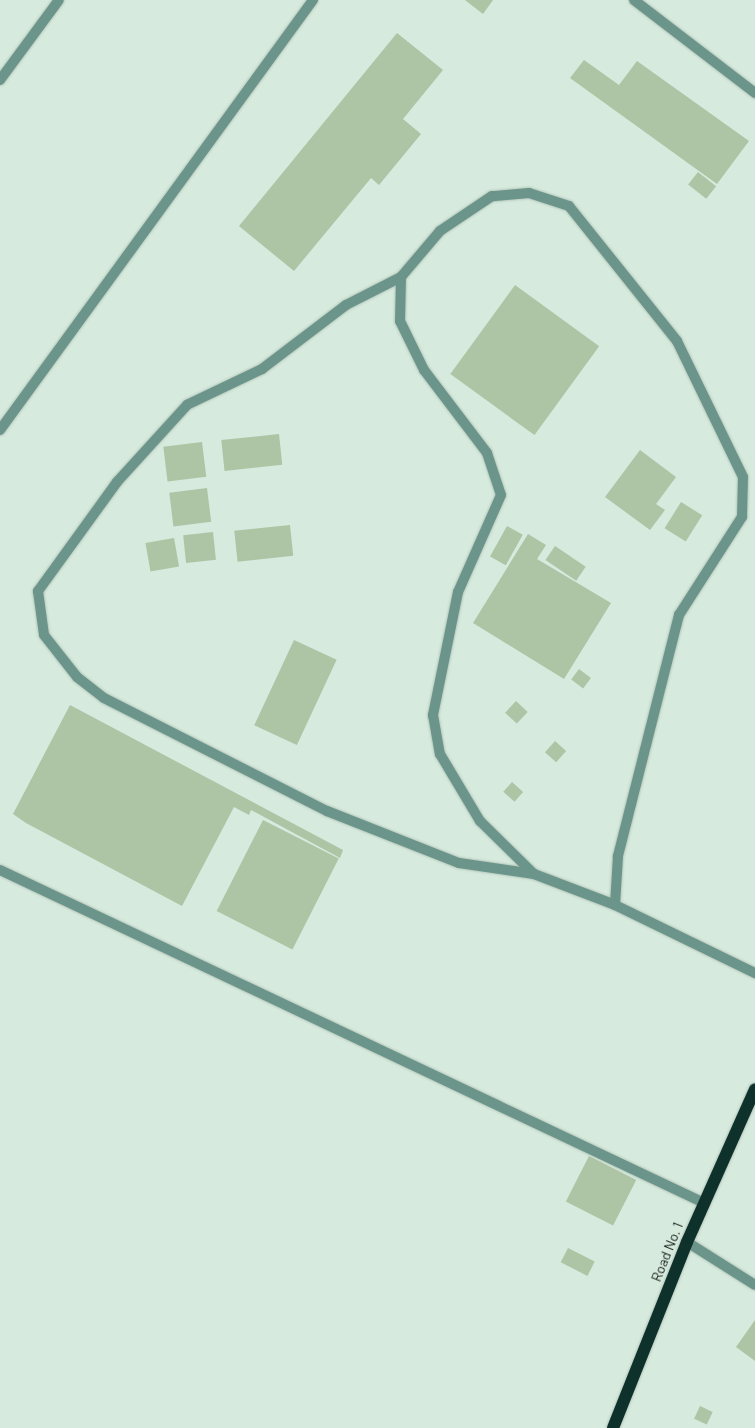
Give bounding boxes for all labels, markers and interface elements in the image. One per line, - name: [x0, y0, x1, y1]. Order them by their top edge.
- street label: Road No. 1: [648, 1220, 686, 1284]

